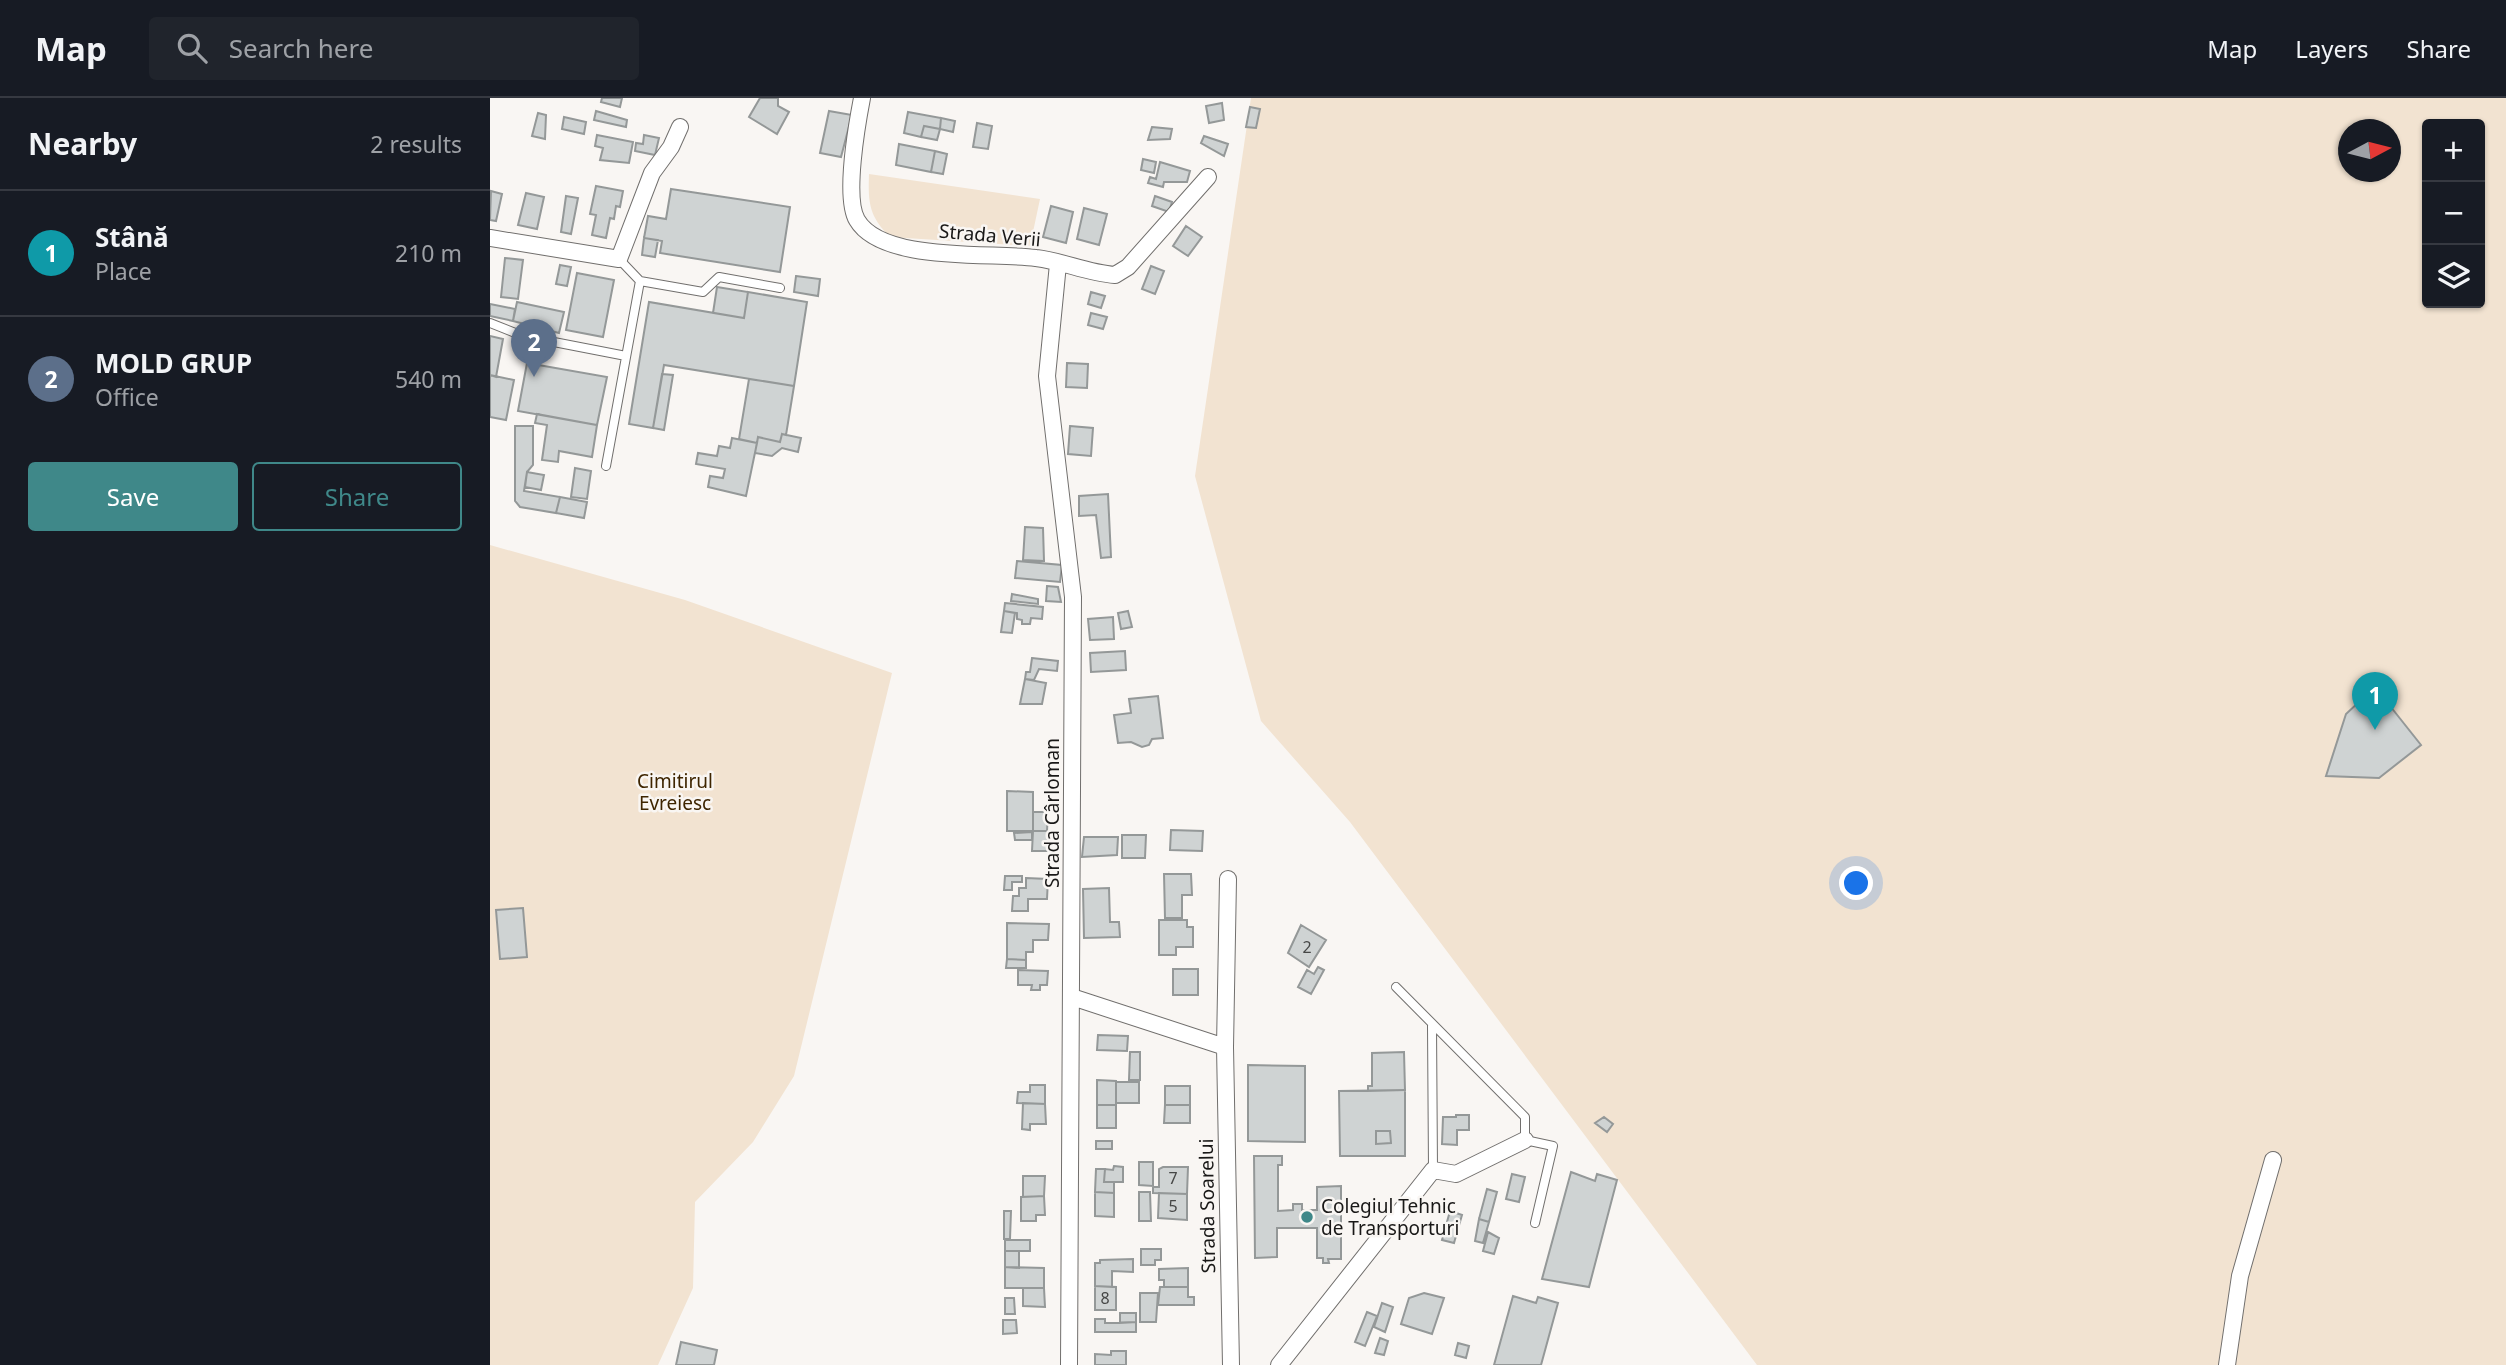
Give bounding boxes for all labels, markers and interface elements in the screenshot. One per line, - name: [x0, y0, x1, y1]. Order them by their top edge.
- search box: [149, 17, 639, 80]
- text: Map: [35, 26, 107, 71]
- icon: search: [173, 29, 211, 67]
- text: Search here: [229, 30, 373, 66]
- text: Map: [2207, 32, 2257, 65]
- text: Layers: [2295, 32, 2369, 65]
- text: Share: [2407, 32, 2471, 65]
- north arrow: [2338, 119, 2401, 182]
- map controls: [2422, 119, 2485, 308]
- button: +: [2422, 119, 2485, 182]
- text: Nearby: [28, 123, 137, 164]
- text: 2 results: [370, 128, 462, 160]
- button: −: [2422, 182, 2485, 245]
- street label: Strada Verii: [938, 218, 1042, 252]
- text: Stână: [95, 219, 169, 255]
- text: 1: [44, 237, 58, 269]
- text: 210 m: [395, 237, 462, 269]
- button: layers: [2422, 245, 2485, 308]
- text: Place: [95, 255, 152, 287]
- pin: 2: [511, 319, 557, 377]
- text: MOLD GRUP: [95, 345, 252, 381]
- text: 2: [44, 363, 58, 395]
- text: 540 m: [395, 363, 462, 395]
- text: Office: [95, 381, 159, 413]
- button: Save: [28, 462, 238, 531]
- button: Share: [252, 462, 462, 531]
- pin: 1: [2352, 672, 2398, 730]
- street label: Strada Cârloman: [1039, 738, 1065, 888]
- park label: Cimitirul Evreiesc: [637, 768, 713, 816]
- your location: [1839, 866, 1873, 900]
- house number: 2: [1302, 936, 1312, 958]
- street label: Strada Soarelui: [1193, 1138, 1221, 1274]
- house number: 7: [1168, 1167, 1178, 1189]
- place label: Colegiul Tehnic de Transporturi: [1321, 1193, 1459, 1241]
- house number: 5: [1168, 1195, 1178, 1217]
- marker: Colegiul Tehnic de Transporturi: [1299, 1209, 1315, 1225]
- house number: 8: [1100, 1287, 1110, 1309]

